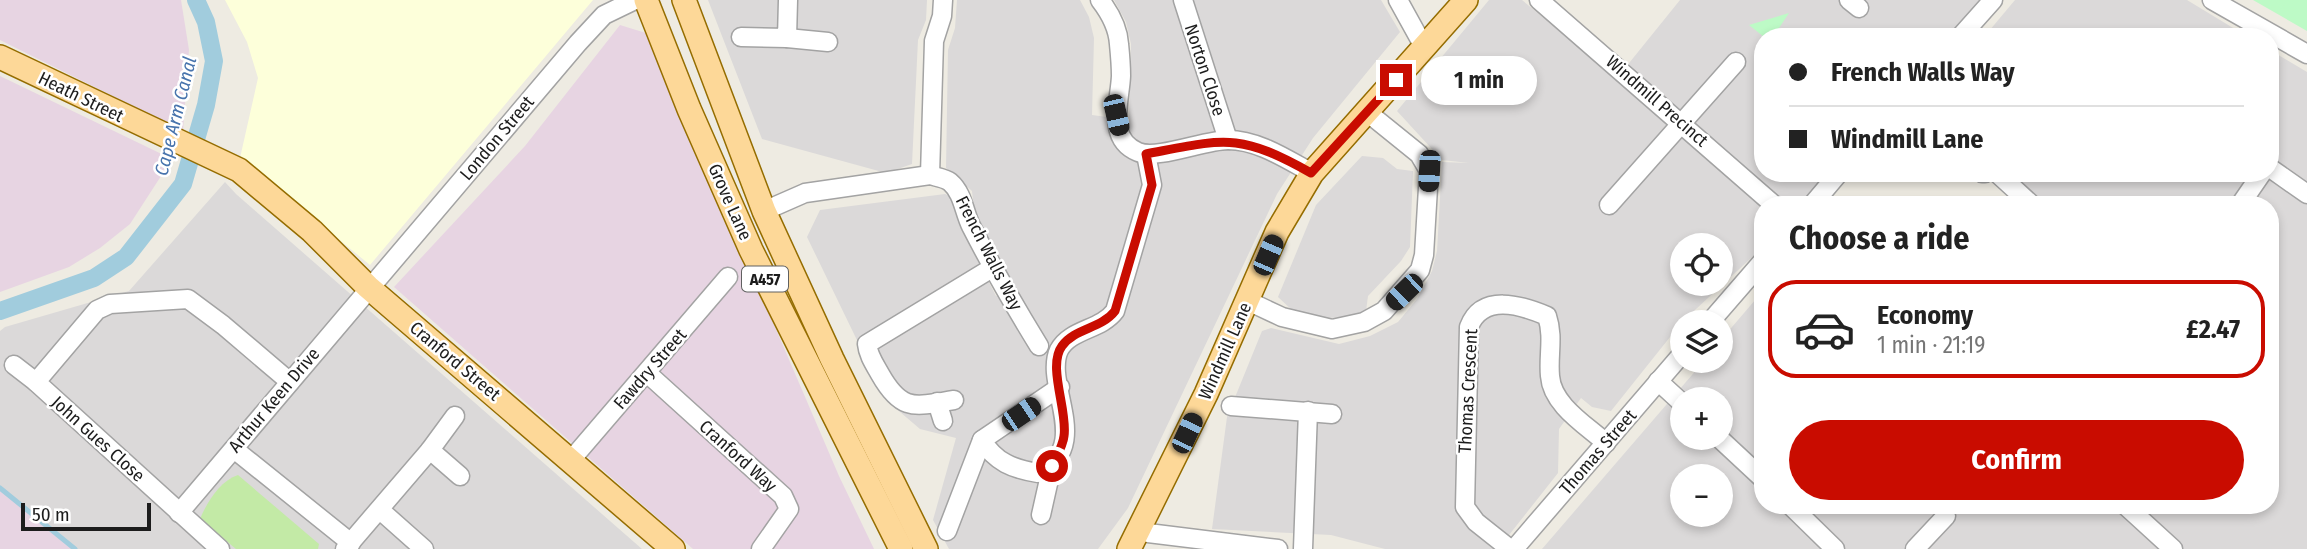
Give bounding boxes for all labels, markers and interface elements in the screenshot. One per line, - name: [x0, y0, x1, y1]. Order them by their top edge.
- street label: Norton Close: [1180, 21, 1230, 119]
- street label: Windmill Precinct: [1601, 51, 1713, 151]
- water label: Cape Arm Canal: [150, 54, 201, 178]
- callout: 1 min: [1420, 56, 1536, 104]
- text: French Walls Way: [1831, 57, 2015, 88]
- route end: [1380, 64, 1412, 96]
- text: 1 min: [1454, 66, 1504, 94]
- street label: Heath Street: [35, 67, 127, 127]
- street label: London Street: [455, 91, 539, 185]
- car: [1102, 92, 1131, 138]
- text: Windmill Lane: [1831, 124, 1983, 155]
- car: [1418, 149, 1441, 193]
- street label: Grove Lane: [703, 160, 757, 244]
- street label: French Walls Way: [951, 192, 1027, 314]
- text: Choose a ride: [1789, 219, 1970, 257]
- car: [1251, 232, 1286, 278]
- map controls: [1670, 233, 1733, 527]
- button: locate: [1670, 233, 1733, 296]
- road number: A457: [742, 266, 788, 292]
- car: [1382, 270, 1427, 314]
- icon: car: [1793, 298, 1856, 361]
- street label: Windmill Lane: [1194, 299, 1256, 403]
- text: Economy: [1877, 300, 1973, 331]
- button: layers: [1670, 310, 1733, 373]
- text: £2.47: [2186, 314, 2240, 345]
- street label: Cranford Street: [405, 317, 505, 405]
- street label: Fawdry Street: [609, 324, 691, 414]
- street label: Thomas Crescent: [1454, 328, 1482, 454]
- text: 1 min · 21:19: [1877, 331, 1985, 359]
- street label: Arthur Keen Drive: [224, 343, 324, 457]
- button: +: [1670, 387, 1733, 450]
- street label: John Gues Close: [47, 391, 149, 487]
- car: [998, 394, 1045, 434]
- street label: Thomas Street: [1555, 405, 1641, 499]
- car: [1169, 410, 1206, 456]
- street label: Cranford Way: [695, 415, 781, 497]
- button: Confirm: [1789, 420, 2244, 500]
- route start: [1036, 450, 1068, 482]
- button: −: [1670, 464, 1733, 527]
- scale bar: [21, 500, 150, 532]
- text: 50 m: [32, 503, 70, 526]

